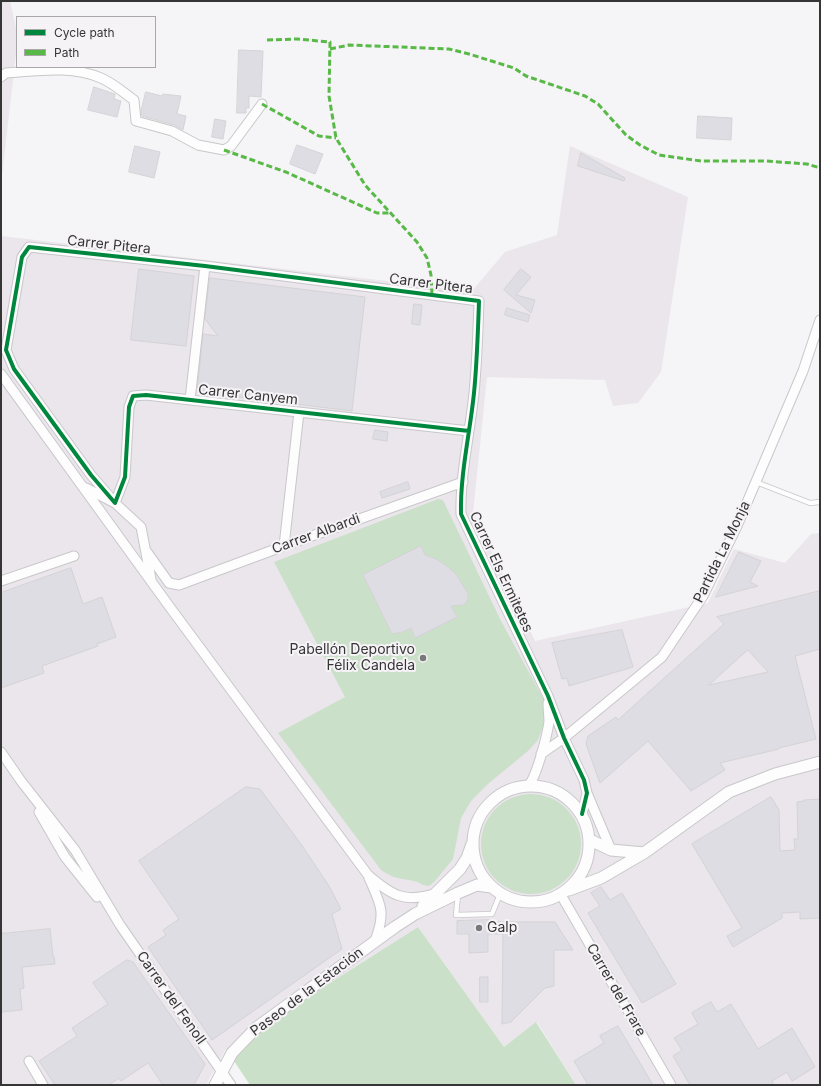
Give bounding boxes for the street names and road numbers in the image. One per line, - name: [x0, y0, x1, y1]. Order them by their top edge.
- street label: Carrer Pitera: [66, 232, 152, 258]
- street label: Carrer Pitera: [388, 271, 474, 297]
- street label: Carrer Canyem: [197, 381, 299, 409]
- street label: Partida La Monja: [690, 498, 754, 606]
- street label: Carrer Els Ermitetes: [466, 509, 536, 635]
- street label: Carrer Albardi: [270, 510, 362, 558]
- street label: Carrer del Frare: [583, 941, 649, 1039]
- street label: Paseo de la Estación: [247, 944, 367, 1040]
- street label: Carrer del Fenoll: [133, 948, 209, 1048]

